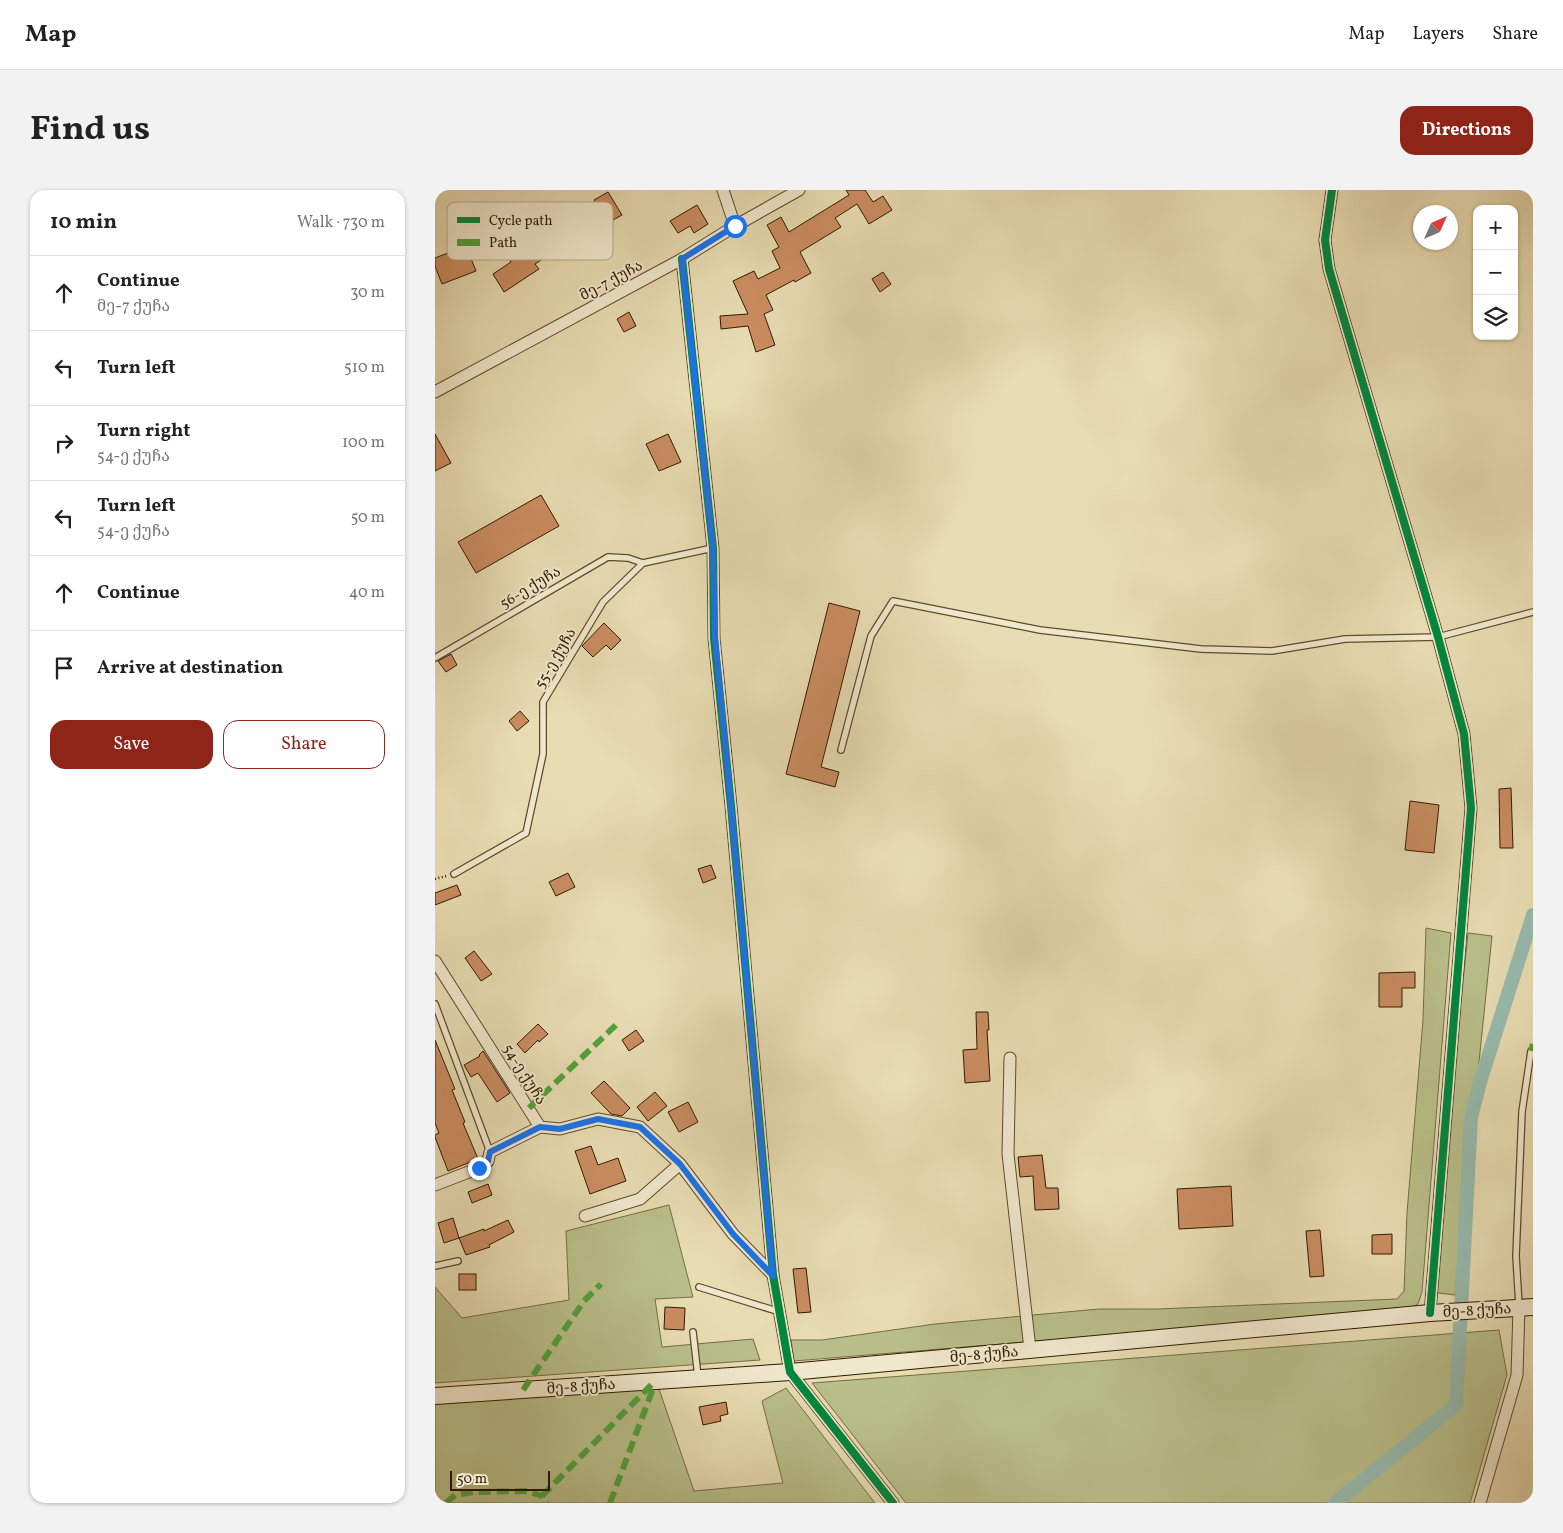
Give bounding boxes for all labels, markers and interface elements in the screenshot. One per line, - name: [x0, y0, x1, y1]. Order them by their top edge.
- text: Map: [25, 18, 76, 52]
- text: Map: [1348, 22, 1384, 47]
- text: Layers: [1412, 22, 1464, 47]
- text: Share: [1492, 22, 1538, 47]
- text: Find us: [30, 106, 150, 154]
- button: Directions: [1400, 106, 1533, 155]
- legend: [447, 202, 613, 260]
- north arrow: [1413, 205, 1458, 250]
- map controls: [1473, 205, 1518, 340]
- button: +: [1473, 205, 1518, 250]
- text: 10 min: [50, 208, 117, 237]
- text: Walk · 730 m: [297, 212, 385, 234]
- text: Cycle path: [489, 212, 553, 231]
- route start: [724, 215, 747, 238]
- text: Path: [489, 234, 517, 253]
- button: −: [1473, 250, 1518, 295]
- street label: მე-7 ქუჩა: [577, 256, 647, 307]
- text: Continue: [97, 268, 180, 294]
- icon: ahead: [50, 279, 78, 307]
- text: 30 m: [350, 282, 385, 304]
- button: layers: [1473, 295, 1518, 340]
- text: მე-7 ქუჩა: [97, 296, 170, 318]
- icon: left: [50, 354, 78, 382]
- text: Turn left: [97, 355, 176, 381]
- text: 510 m: [344, 357, 385, 379]
- text: Turn right: [97, 418, 190, 444]
- icon: right: [50, 429, 78, 457]
- text: 100 m: [342, 432, 385, 454]
- text: 54-ე ქუჩა: [97, 446, 170, 468]
- text: Turn left: [97, 493, 176, 519]
- icon: left: [50, 504, 78, 532]
- text: 50 m: [351, 507, 385, 529]
- text: 54-ე ქუჩა: [97, 521, 170, 543]
- street label: 56-ე ქუჩა: [496, 562, 565, 615]
- icon: ahead: [50, 579, 78, 607]
- text: Continue: [97, 580, 180, 606]
- text: 40 m: [349, 582, 385, 604]
- street label: 55-ე ქუჩა: [530, 624, 582, 693]
- icon: arrive: [50, 654, 78, 682]
- text: Arrive at destination: [97, 655, 283, 681]
- button: Save: [50, 720, 213, 769]
- button: Share: [223, 720, 385, 769]
- street label: 54-ე ქუჩა: [497, 1040, 551, 1109]
- route end: [468, 1157, 491, 1180]
- street label: მე-8 ქუჩა: [1442, 1299, 1512, 1324]
- street label: მე-8 ქუჩა: [949, 1342, 1019, 1369]
- street label: მე-8 ქუჩა: [546, 1375, 616, 1400]
- scale bar: [450, 1468, 550, 1491]
- text: 50 m: [457, 1470, 487, 1489]

